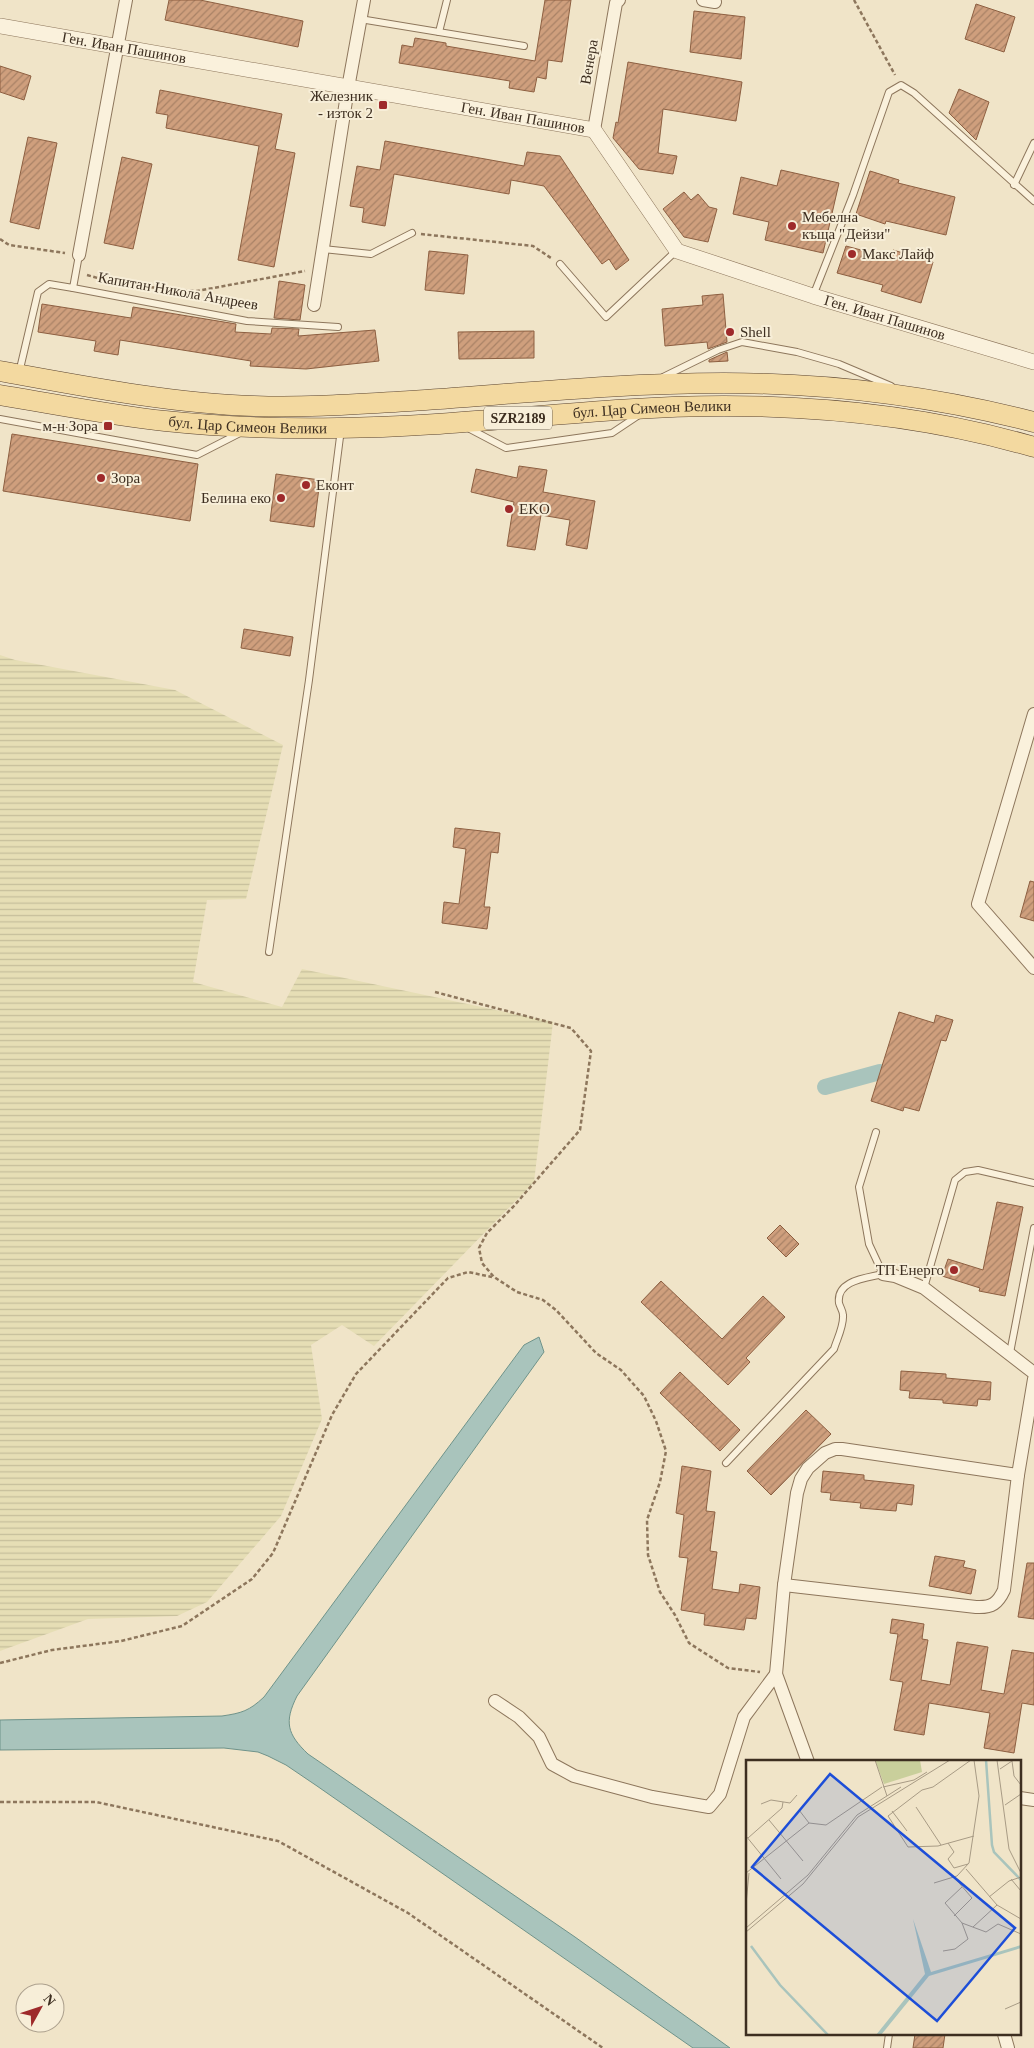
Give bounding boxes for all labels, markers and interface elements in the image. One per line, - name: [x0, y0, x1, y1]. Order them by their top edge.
- street label: Ген. Иван Пашинов: [61, 29, 187, 66]
- street label: Венера: [577, 38, 601, 86]
- place label: Железник - изток 2: [310, 88, 374, 121]
- marker: Железник - изток 2: [377, 99, 389, 111]
- street label: Ген. Иван Пашинов: [460, 99, 586, 136]
- place label: Мебелна къща "Дейзи": [802, 209, 890, 242]
- marker: Мебелна къща "Дейзи": [786, 220, 798, 232]
- place label: Макс Лайф: [862, 246, 934, 262]
- marker: Макс Лайф: [846, 248, 858, 260]
- street label: Капитан Никола Андреев: [97, 269, 259, 313]
- street label: Ген. Иван Пашинов: [822, 292, 947, 343]
- place label: Shell: [740, 324, 771, 340]
- marker: Shell: [724, 326, 736, 338]
- street label: бул. Цар Симеон Велики: [572, 398, 731, 421]
- road number: SZR2189: [484, 406, 552, 429]
- street label: бул. Цар Симеон Велики: [168, 413, 327, 436]
- place label: м-н Зора: [43, 418, 98, 434]
- marker: м-н Зора: [102, 420, 114, 432]
- place label: Зора: [111, 470, 141, 486]
- marker: Зора: [95, 472, 107, 484]
- place label: Еконт: [316, 477, 354, 493]
- marker: Еконт: [300, 479, 312, 491]
- place label: Белина еко: [201, 490, 271, 506]
- marker: Белина еко: [275, 492, 287, 504]
- place label: EKO: [519, 501, 550, 517]
- marker: EKO: [503, 503, 515, 515]
- place label: ТП Енерго: [876, 1262, 944, 1278]
- marker: ТП Енерго: [948, 1264, 960, 1276]
- inset map: [746, 1760, 1022, 2036]
- north arrow: [15, 1983, 65, 2033]
- text: N: [41, 1991, 59, 2009]

